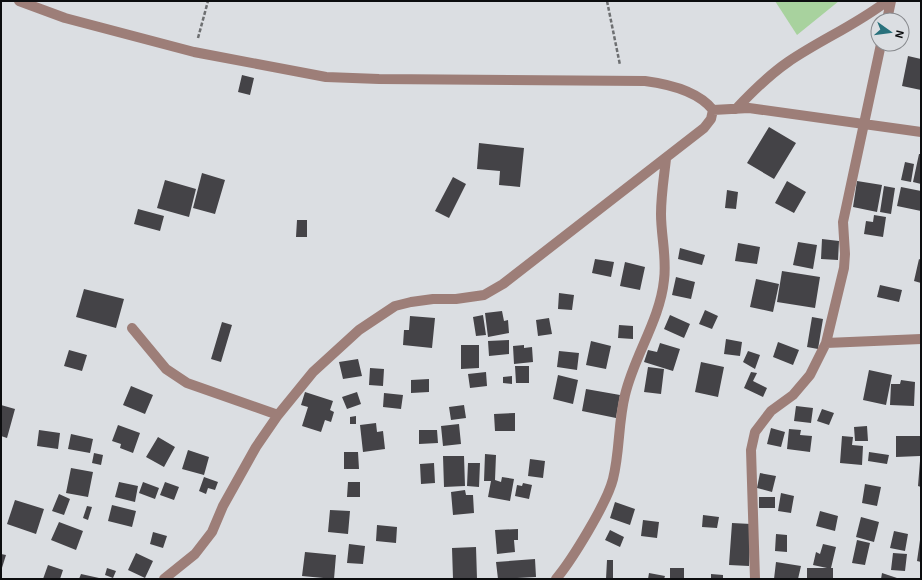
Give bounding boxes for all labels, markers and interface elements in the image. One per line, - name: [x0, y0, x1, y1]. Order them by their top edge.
- north arrow: [870, 12, 910, 52]
- text: N: [893, 29, 907, 40]

